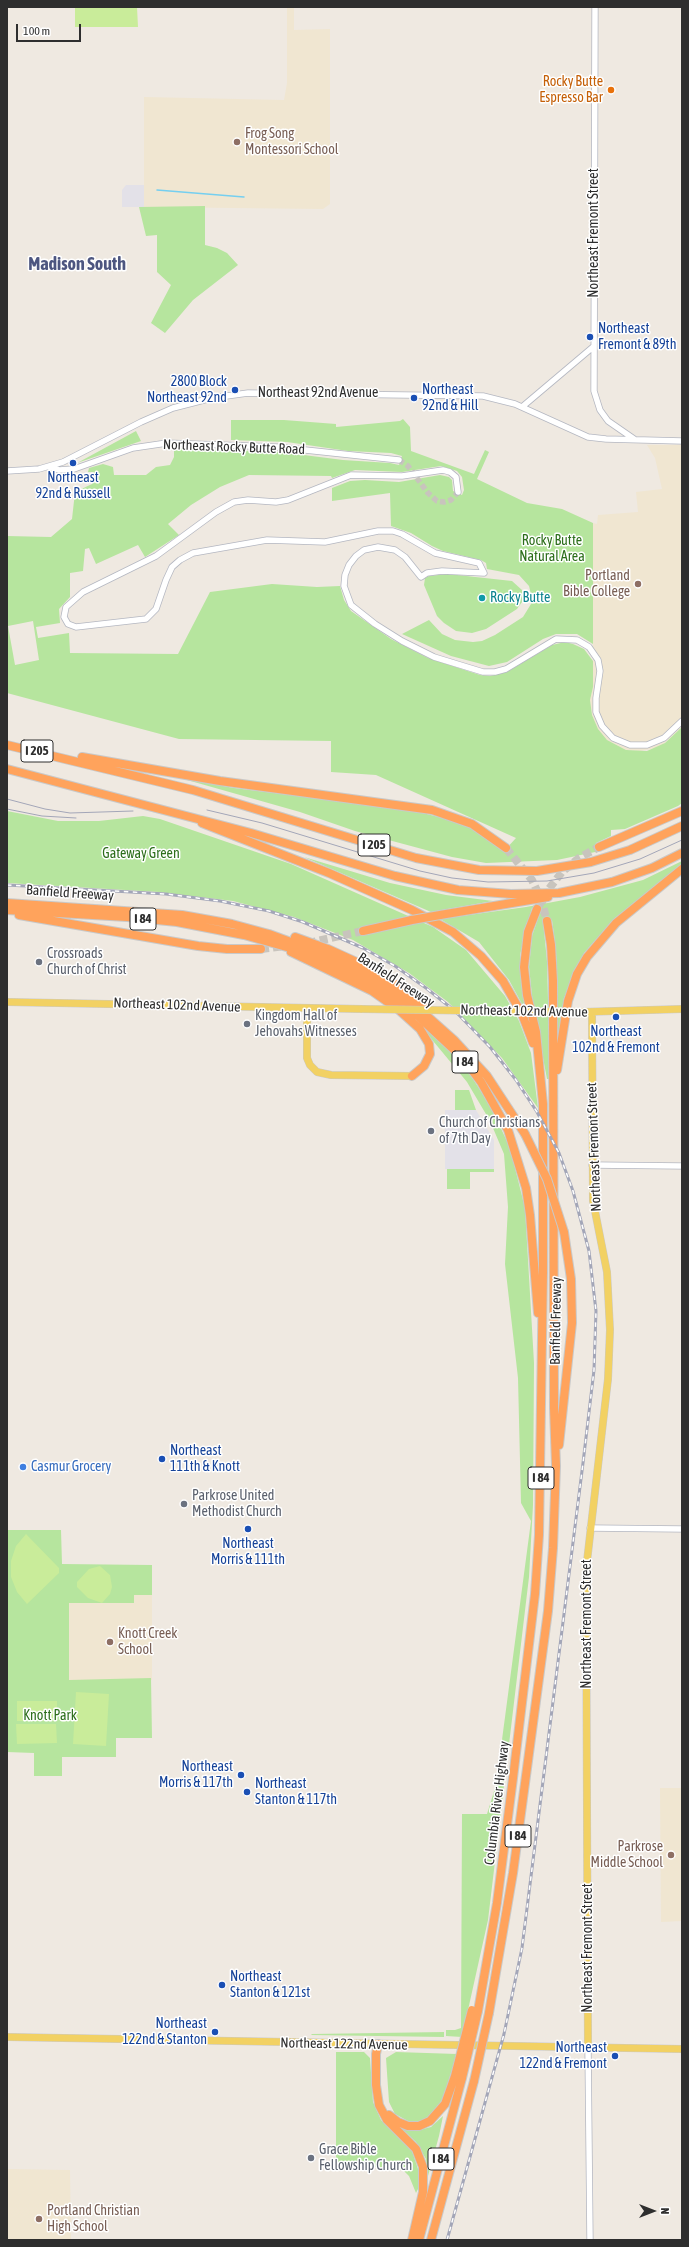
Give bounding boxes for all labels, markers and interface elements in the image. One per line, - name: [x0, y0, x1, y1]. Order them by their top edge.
- scale bar: [18, 16, 83, 42]
- text: 100 m: [23, 24, 50, 38]
- place label: Rocky Butte Espresso Bar: [539, 74, 603, 106]
- marker: Rocky Butte Espresso Bar: [606, 85, 616, 95]
- place label: Frog Song Montessori School: [245, 126, 338, 158]
- marker: Frog Song Montessori School: [232, 137, 242, 147]
- street label: Northeast Fremont Street: [586, 168, 602, 298]
- district label: Madison South: [28, 253, 126, 275]
- place label: Northeast Fremont & 89th: [598, 321, 676, 354]
- marker: Northeast Fremont & 89th: [585, 332, 595, 342]
- place label: 2800 Block Northeast 92nd: [147, 374, 227, 406]
- place label: Northeast 92nd & Hill: [422, 382, 478, 414]
- marker: 2800 Block Northeast 92nd: [230, 385, 240, 395]
- street label: Northeast 92nd Avenue: [258, 385, 378, 401]
- marker: Northeast 92nd & Hill: [409, 393, 419, 403]
- street label: Northeast Rocky Butte Road: [163, 436, 305, 458]
- marker: Northeast 92nd & Russell: [68, 458, 78, 468]
- place label: Northeast 92nd & Russell: [35, 470, 111, 502]
- park label: Rocky Butte Natural Area: [519, 533, 585, 566]
- place label: Portland Bible College: [563, 568, 630, 600]
- marker: Portland Bible College: [633, 579, 643, 589]
- place label: Rocky Butte: [490, 590, 550, 606]
- marker: Rocky Butte: [477, 593, 487, 603]
- road number: I 205: [21, 740, 53, 762]
- road number: I 205: [358, 834, 390, 856]
- park label: Gateway Green: [102, 846, 180, 862]
- street label: Banfield Freeway: [26, 882, 114, 904]
- road number: I 84: [130, 908, 156, 930]
- place label: Crossroads Church of Christ: [47, 946, 127, 978]
- street label: Banfield Freeway: [355, 949, 437, 1011]
- marker: Crossroads Church of Christ: [34, 957, 44, 967]
- street label: Northeast 102nd Avenue: [113, 994, 241, 1016]
- street label: Northeast 102nd Avenue: [460, 1001, 588, 1021]
- place label: Kingdom Hall of Jehovahs Witnesses: [255, 1008, 357, 1040]
- marker: Northeast 102nd & Fremont: [611, 1012, 621, 1022]
- marker: Kingdom Hall of Jehovahs Witnesses: [242, 1019, 252, 1029]
- place label: Northeast 102nd & Fremont: [572, 1024, 660, 1056]
- road number: I 84: [452, 1051, 478, 1073]
- street label: Northeast Fremont Street: [583, 1082, 605, 1212]
- place label: Church of Christians of 7th Day: [439, 1115, 540, 1148]
- marker: Church of Christians of 7th Day: [426, 1126, 436, 1136]
- street label: Banfield Freeway: [547, 1277, 565, 1365]
- place label: Northeast 111th & Knott: [170, 1443, 240, 1476]
- marker: Northeast 111th & Knott: [157, 1454, 167, 1464]
- place label: Casmur Grocery: [31, 1459, 111, 1475]
- marker: Casmur Grocery: [18, 1462, 28, 1472]
- road number: I 84: [528, 1467, 554, 1489]
- place label: Parkrose United Methodist Church: [192, 1488, 282, 1520]
- marker: Parkrose United Methodist Church: [179, 1499, 189, 1509]
- marker: Northeast Morris & 111th: [243, 1524, 253, 1534]
- place label: Northeast Morris & 111th: [211, 1536, 285, 1568]
- street label: Northeast Fremont Street: [579, 1559, 595, 1689]
- place label: Knott Creek School: [118, 1626, 177, 1658]
- marker: Knott Creek School: [105, 1637, 115, 1647]
- park label: Knott Park: [23, 1708, 77, 1724]
- street label: Columbia River Highway: [481, 1740, 513, 1866]
- place label: Northeast Morris & 117th: [159, 1759, 233, 1792]
- marker: Northeast Morris & 117th: [236, 1770, 246, 1780]
- place label: Northeast Stanton & 117th: [255, 1776, 337, 1808]
- marker: Northeast Stanton & 117th: [242, 1787, 252, 1797]
- road number: I 84: [505, 1825, 531, 1847]
- place label: Parkrose Middle School: [591, 1839, 663, 1872]
- marker: Parkrose Middle School: [666, 1850, 676, 1860]
- street label: Northeast Fremont Street: [580, 1883, 596, 2013]
- place label: Northeast Stanton & 121st: [230, 1969, 310, 2002]
- marker: Northeast Stanton & 121st: [217, 1980, 227, 1990]
- place label: Northeast 122nd & Stanton: [122, 2016, 207, 2048]
- marker: Northeast 122nd & Stanton: [210, 2027, 220, 2037]
- street label: Northeast 122nd Avenue: [280, 2034, 408, 2054]
- place label: Northeast 122nd & Fremont: [519, 2040, 607, 2072]
- marker: Northeast 122nd & Fremont: [610, 2051, 620, 2061]
- place label: Grace Bible Fellowship Church: [319, 2142, 412, 2174]
- road number: I 84: [428, 2148, 454, 2170]
- marker: Grace Bible Fellowship Church: [306, 2153, 316, 2163]
- north arrow: [633, 2191, 673, 2231]
- place label: Portland Christian High School: [47, 2203, 140, 2236]
- text: N: [659, 2208, 671, 2214]
- marker: Portland Christian High School: [34, 2214, 44, 2224]

